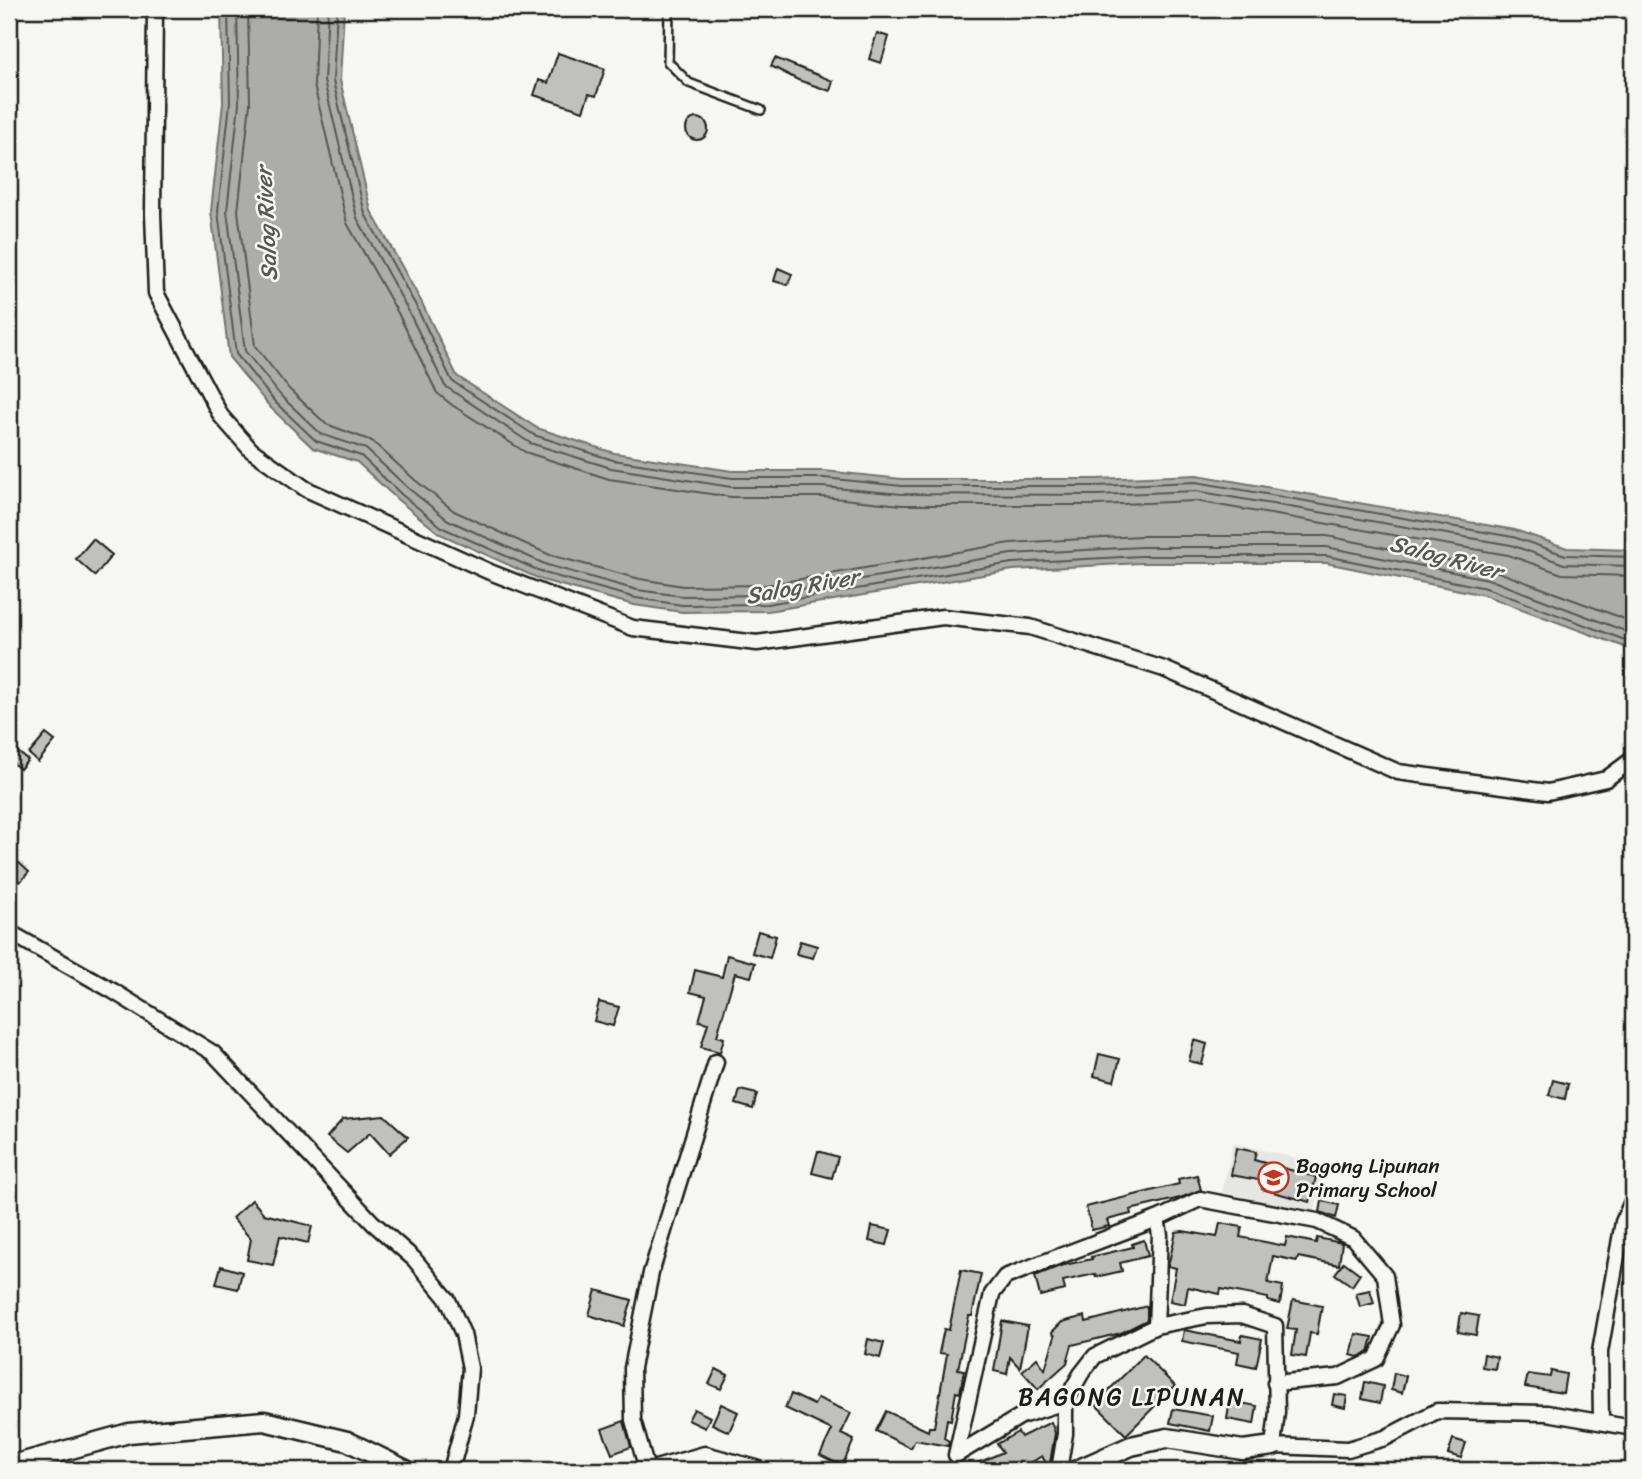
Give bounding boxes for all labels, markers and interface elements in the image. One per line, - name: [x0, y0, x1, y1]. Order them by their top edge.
- water label: Salog River: [243, 161, 290, 282]
- water label: Salog River: [1385, 523, 1511, 593]
- water label: Salog River: [742, 556, 866, 617]
- place label: Bagong Lipunan Primary School: [1296, 1147, 1440, 1209]
- school or university icon: Bagong Lipunan Primary School: [1256, 1161, 1290, 1195]
- district label: BAGONG LIPUNAN: [1018, 1376, 1246, 1418]

